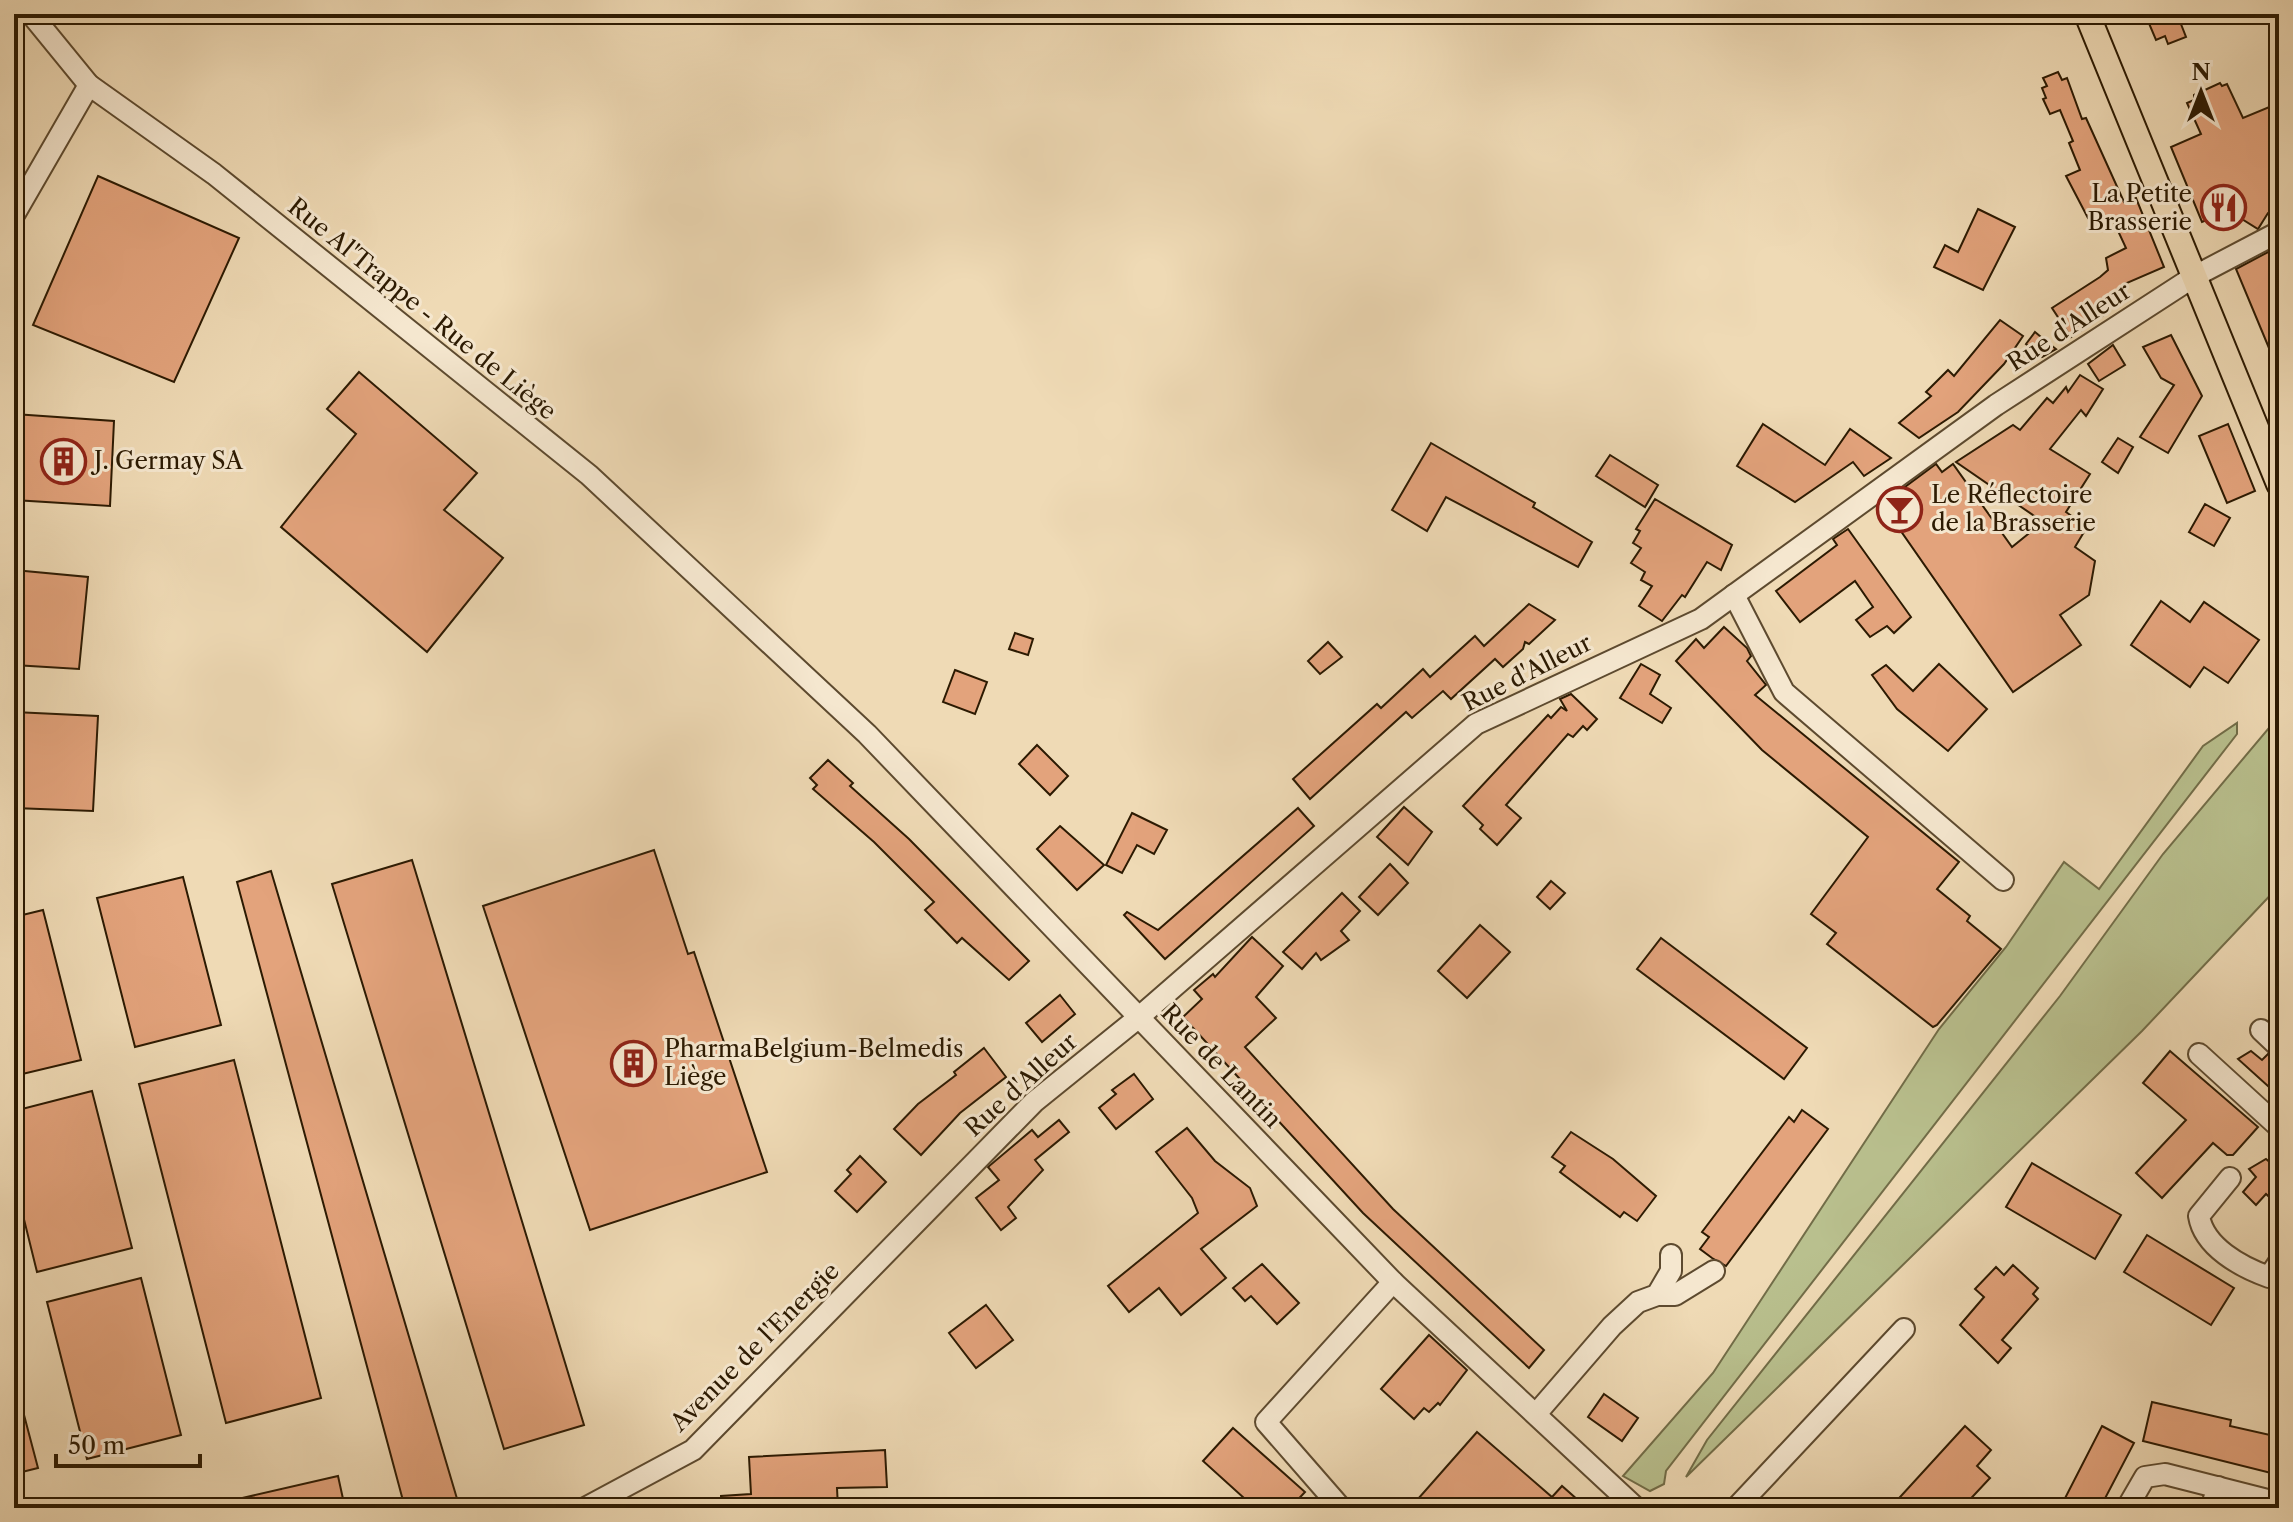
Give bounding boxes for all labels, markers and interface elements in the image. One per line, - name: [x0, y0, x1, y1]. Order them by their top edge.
- north arrow: [2161, 52, 2241, 132]
- text: N: [2191, 59, 2211, 86]
- place label: La Petite Brasserie: [2087, 179, 2192, 236]
- restaurant icon: La Petite Brasserie: [2199, 184, 2247, 232]
- street label: Rue Al'Trappe - Rue de Liège: [283, 192, 562, 426]
- street label: Rue d'Alleur: [2002, 276, 2136, 377]
- building icon: J. Germay SA: [39, 437, 87, 485]
- place label: J. Germay SA: [90, 446, 244, 475]
- place label: Le Réflectoire de la Brasserie: [1931, 480, 2096, 537]
- bar icon: Le Réflectoire de la Brasserie: [1876, 485, 1924, 533]
- street label: Rue d'Alleur: [1457, 628, 1596, 717]
- street label: Rue de Lantin: [1155, 998, 1288, 1134]
- street label: Rue d'Alleur: [959, 1027, 1083, 1143]
- place label: PharmaBelgium-Belmedis Liège: [664, 1034, 963, 1091]
- building icon: PharmaBelgium-Belmedis Liège: [609, 1039, 657, 1087]
- street label: Avenue de l'Energie: [663, 1256, 845, 1438]
- scale bar: [56, 1418, 200, 1468]
- text: 50 m: [68, 1431, 125, 1460]

